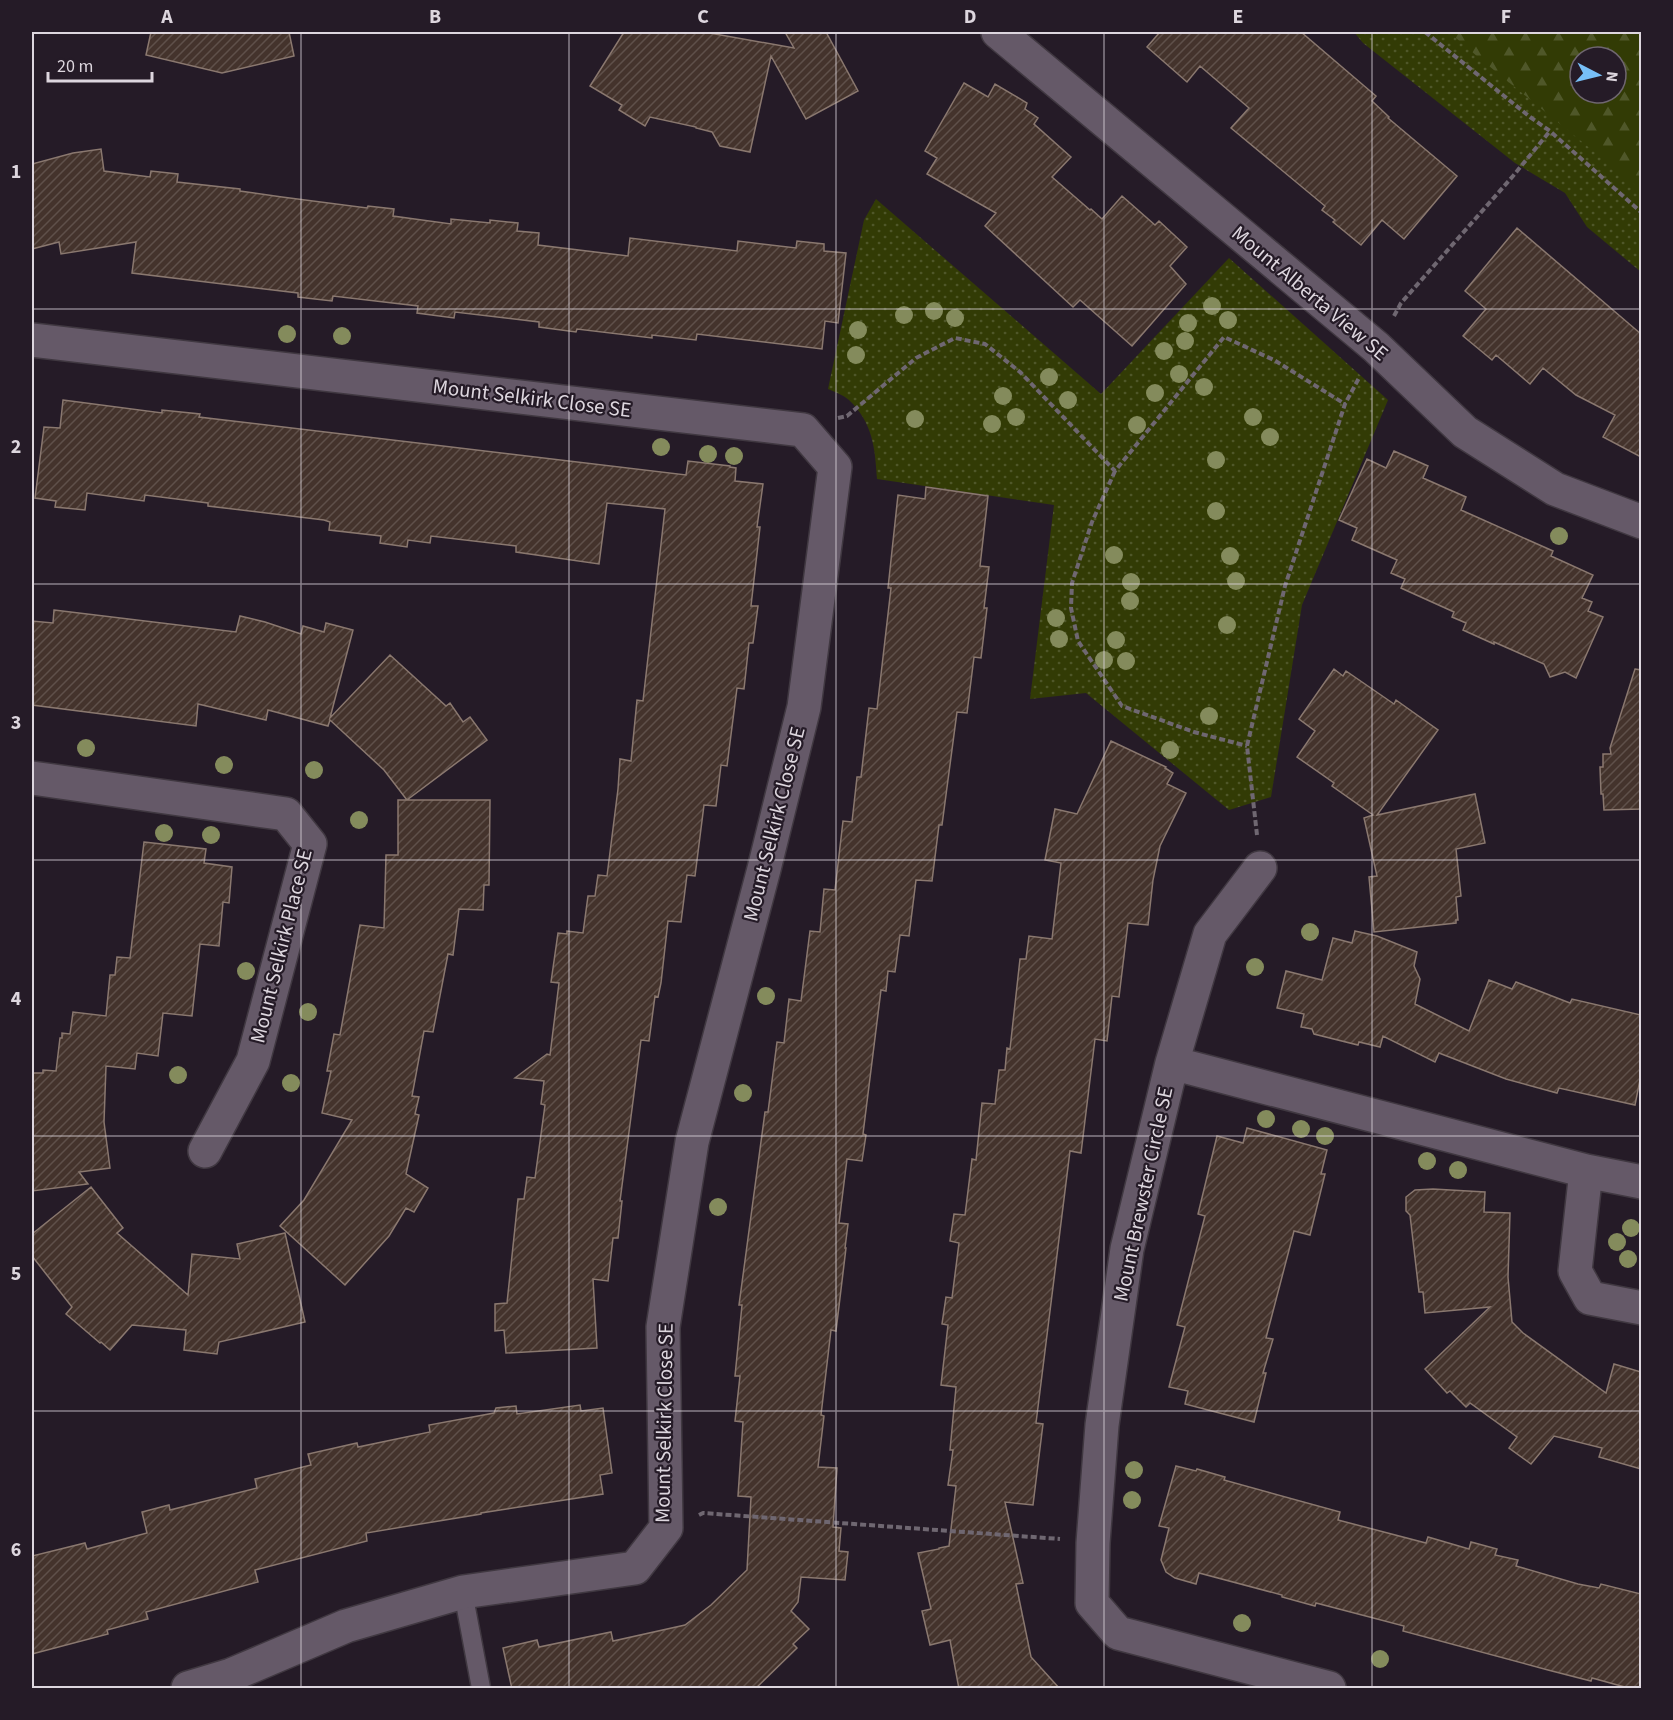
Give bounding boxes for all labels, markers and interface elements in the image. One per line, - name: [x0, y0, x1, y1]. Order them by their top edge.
- text: A: [160, 3, 173, 31]
- text: B: [429, 3, 441, 31]
- text: C: [697, 3, 709, 31]
- text: D: [964, 3, 976, 31]
- text: E: [1233, 3, 1243, 31]
- text: F: [1501, 3, 1511, 31]
- scale bar: [48, 45, 152, 83]
- north arrow: [1568, 45, 1628, 105]
- text: 20 m: [57, 54, 93, 79]
- text: N: [1600, 70, 1623, 83]
- text: 1: [11, 158, 21, 186]
- street label: Mount Alberta View SE: [1225, 218, 1395, 368]
- street label: Mount Selkirk Close SE: [431, 371, 633, 425]
- text: 2: [11, 433, 21, 461]
- text: 3: [11, 709, 21, 737]
- street label: Mount Selkirk Close SE: [735, 724, 813, 924]
- street label: Mount Selkirk Place SE: [242, 846, 320, 1046]
- text: 4: [11, 985, 22, 1013]
- street label: Mount Brewster Circle SE: [1106, 1084, 1180, 1304]
- text: 5: [11, 1260, 21, 1288]
- street label: Mount Selkirk Close SE: [647, 1323, 681, 1523]
- text: 6: [11, 1536, 21, 1564]

